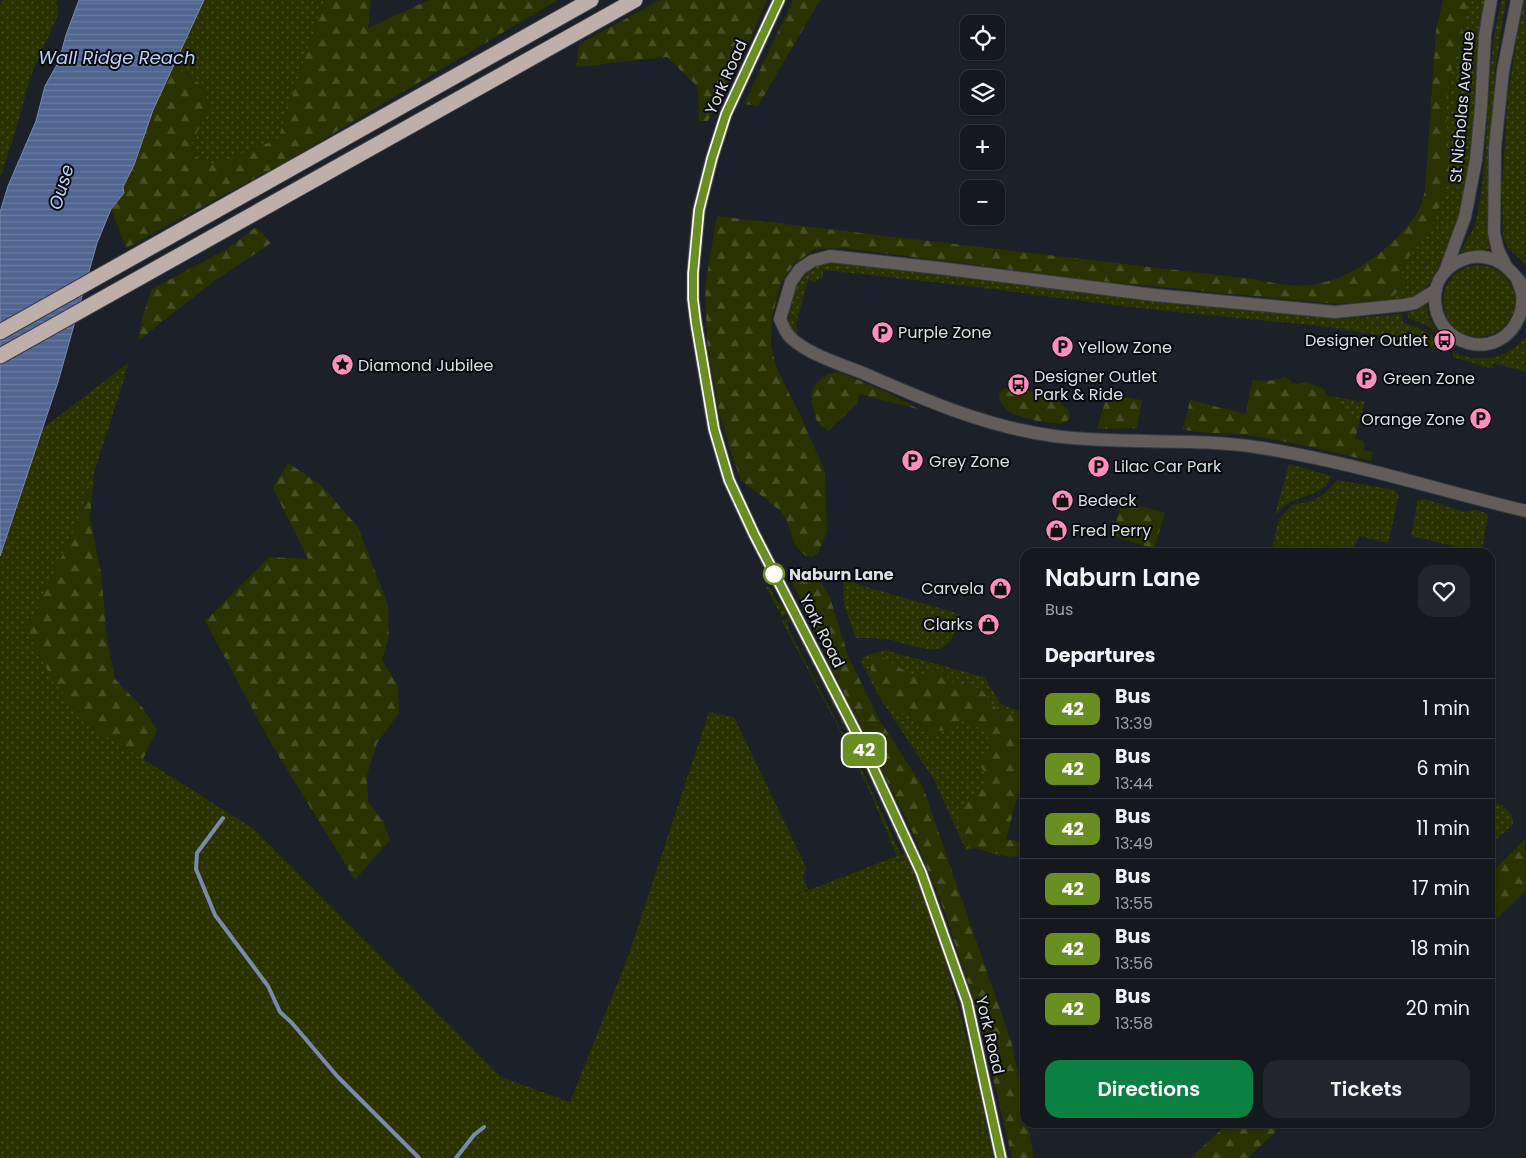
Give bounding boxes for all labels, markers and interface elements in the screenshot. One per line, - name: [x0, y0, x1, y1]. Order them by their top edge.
- map controls: [960, 15, 1005, 225]
- button: locate: [960, 15, 1005, 60]
- street label: St Nicholas Avenue: [1444, 30, 1480, 184]
- street label: York Road: [699, 36, 753, 118]
- water label: Wall Ridge Reach: [39, 45, 195, 70]
- button: layers: [960, 70, 1005, 115]
- button: +: [960, 125, 1005, 170]
- water label: Ouse: [42, 161, 80, 213]
- button: −: [960, 180, 1005, 225]
- parking icon: Purple Zone: [870, 320, 894, 344]
- place label: Purple Zone: [898, 321, 992, 344]
- bus stop icon: Designer Outlet: [1432, 328, 1456, 352]
- place label: Designer Outlet: [1305, 329, 1428, 352]
- parking icon: Yellow Zone: [1050, 335, 1074, 359]
- place label: Yellow Zone: [1078, 336, 1172, 359]
- place icon: Diamond Jubilee: [330, 353, 354, 377]
- place label: Diamond Jubilee: [358, 354, 493, 377]
- place label: Designer Outlet Park & Ride: [1034, 365, 1157, 406]
- parking icon: Green Zone: [1355, 366, 1379, 390]
- place label: Green Zone: [1383, 367, 1475, 390]
- bus stop icon: Designer Outlet Park & Ride: [1006, 373, 1030, 397]
- parking icon: Orange Zone: [1469, 407, 1493, 431]
- place label: Orange Zone: [1361, 408, 1465, 431]
- parking icon: Grey Zone: [901, 449, 925, 473]
- place label: Grey Zone: [929, 450, 1010, 473]
- parking icon: Lilac Car Park: [1086, 454, 1110, 478]
- place label: Lilac Car Park: [1114, 455, 1222, 478]
- shop icon: Bedeck: [1050, 488, 1074, 512]
- place label: Bedeck: [1078, 489, 1137, 512]
- shop icon: Fred Perry: [1044, 518, 1068, 542]
- place label: Fred Perry: [1072, 519, 1151, 542]
- text: Naburn Lane: [1045, 561, 1200, 594]
- marker: Naburn Lane: [763, 563, 785, 585]
- place label: Naburn Lane: [789, 563, 894, 586]
- button: heart: [1418, 565, 1470, 617]
- shop icon: Carvela: [988, 576, 1012, 600]
- place label: Carvela: [921, 577, 984, 600]
- street label: York Road: [794, 590, 850, 672]
- text: Bus: [1045, 598, 1073, 621]
- shop icon: Clarks: [977, 612, 1001, 636]
- place label: Clarks: [923, 613, 973, 636]
- text: Departures: [1045, 642, 1155, 669]
- text: Bus: [1115, 683, 1151, 710]
- text: 1 min: [1422, 695, 1470, 722]
- text: 42: [1061, 696, 1084, 721]
- text: 13:39: [1115, 712, 1152, 735]
- line badge: 42: [842, 734, 886, 766]
- text: 42: [853, 737, 875, 762]
- text: Bus: [1115, 743, 1151, 770]
- text: 6 min: [1416, 755, 1470, 782]
- text: 42: [1061, 756, 1084, 781]
- text: 13:44: [1115, 772, 1153, 795]
- text: Bus: [1115, 803, 1151, 830]
- text: 11 min: [1416, 815, 1470, 842]
- text: 42: [1061, 816, 1084, 841]
- text: 13:49: [1115, 832, 1153, 855]
- text: Bus: [1115, 863, 1151, 890]
- text: 17 min: [1412, 875, 1470, 902]
- text: 42: [1061, 876, 1084, 901]
- text: 13:55: [1115, 892, 1153, 915]
- text: Bus: [1115, 923, 1151, 950]
- text: 18 min: [1410, 935, 1470, 962]
- text: 42: [1061, 936, 1084, 961]
- text: 13:56: [1115, 952, 1153, 975]
- text: Bus: [1115, 983, 1151, 1010]
- street label: York Road: [970, 994, 1010, 1076]
- text: 20 min: [1406, 995, 1470, 1022]
- text: 42: [1061, 996, 1084, 1021]
- text: 13:58: [1115, 1012, 1153, 1035]
- button: Directions: [1045, 1060, 1253, 1118]
- button: Tickets: [1263, 1060, 1470, 1118]

